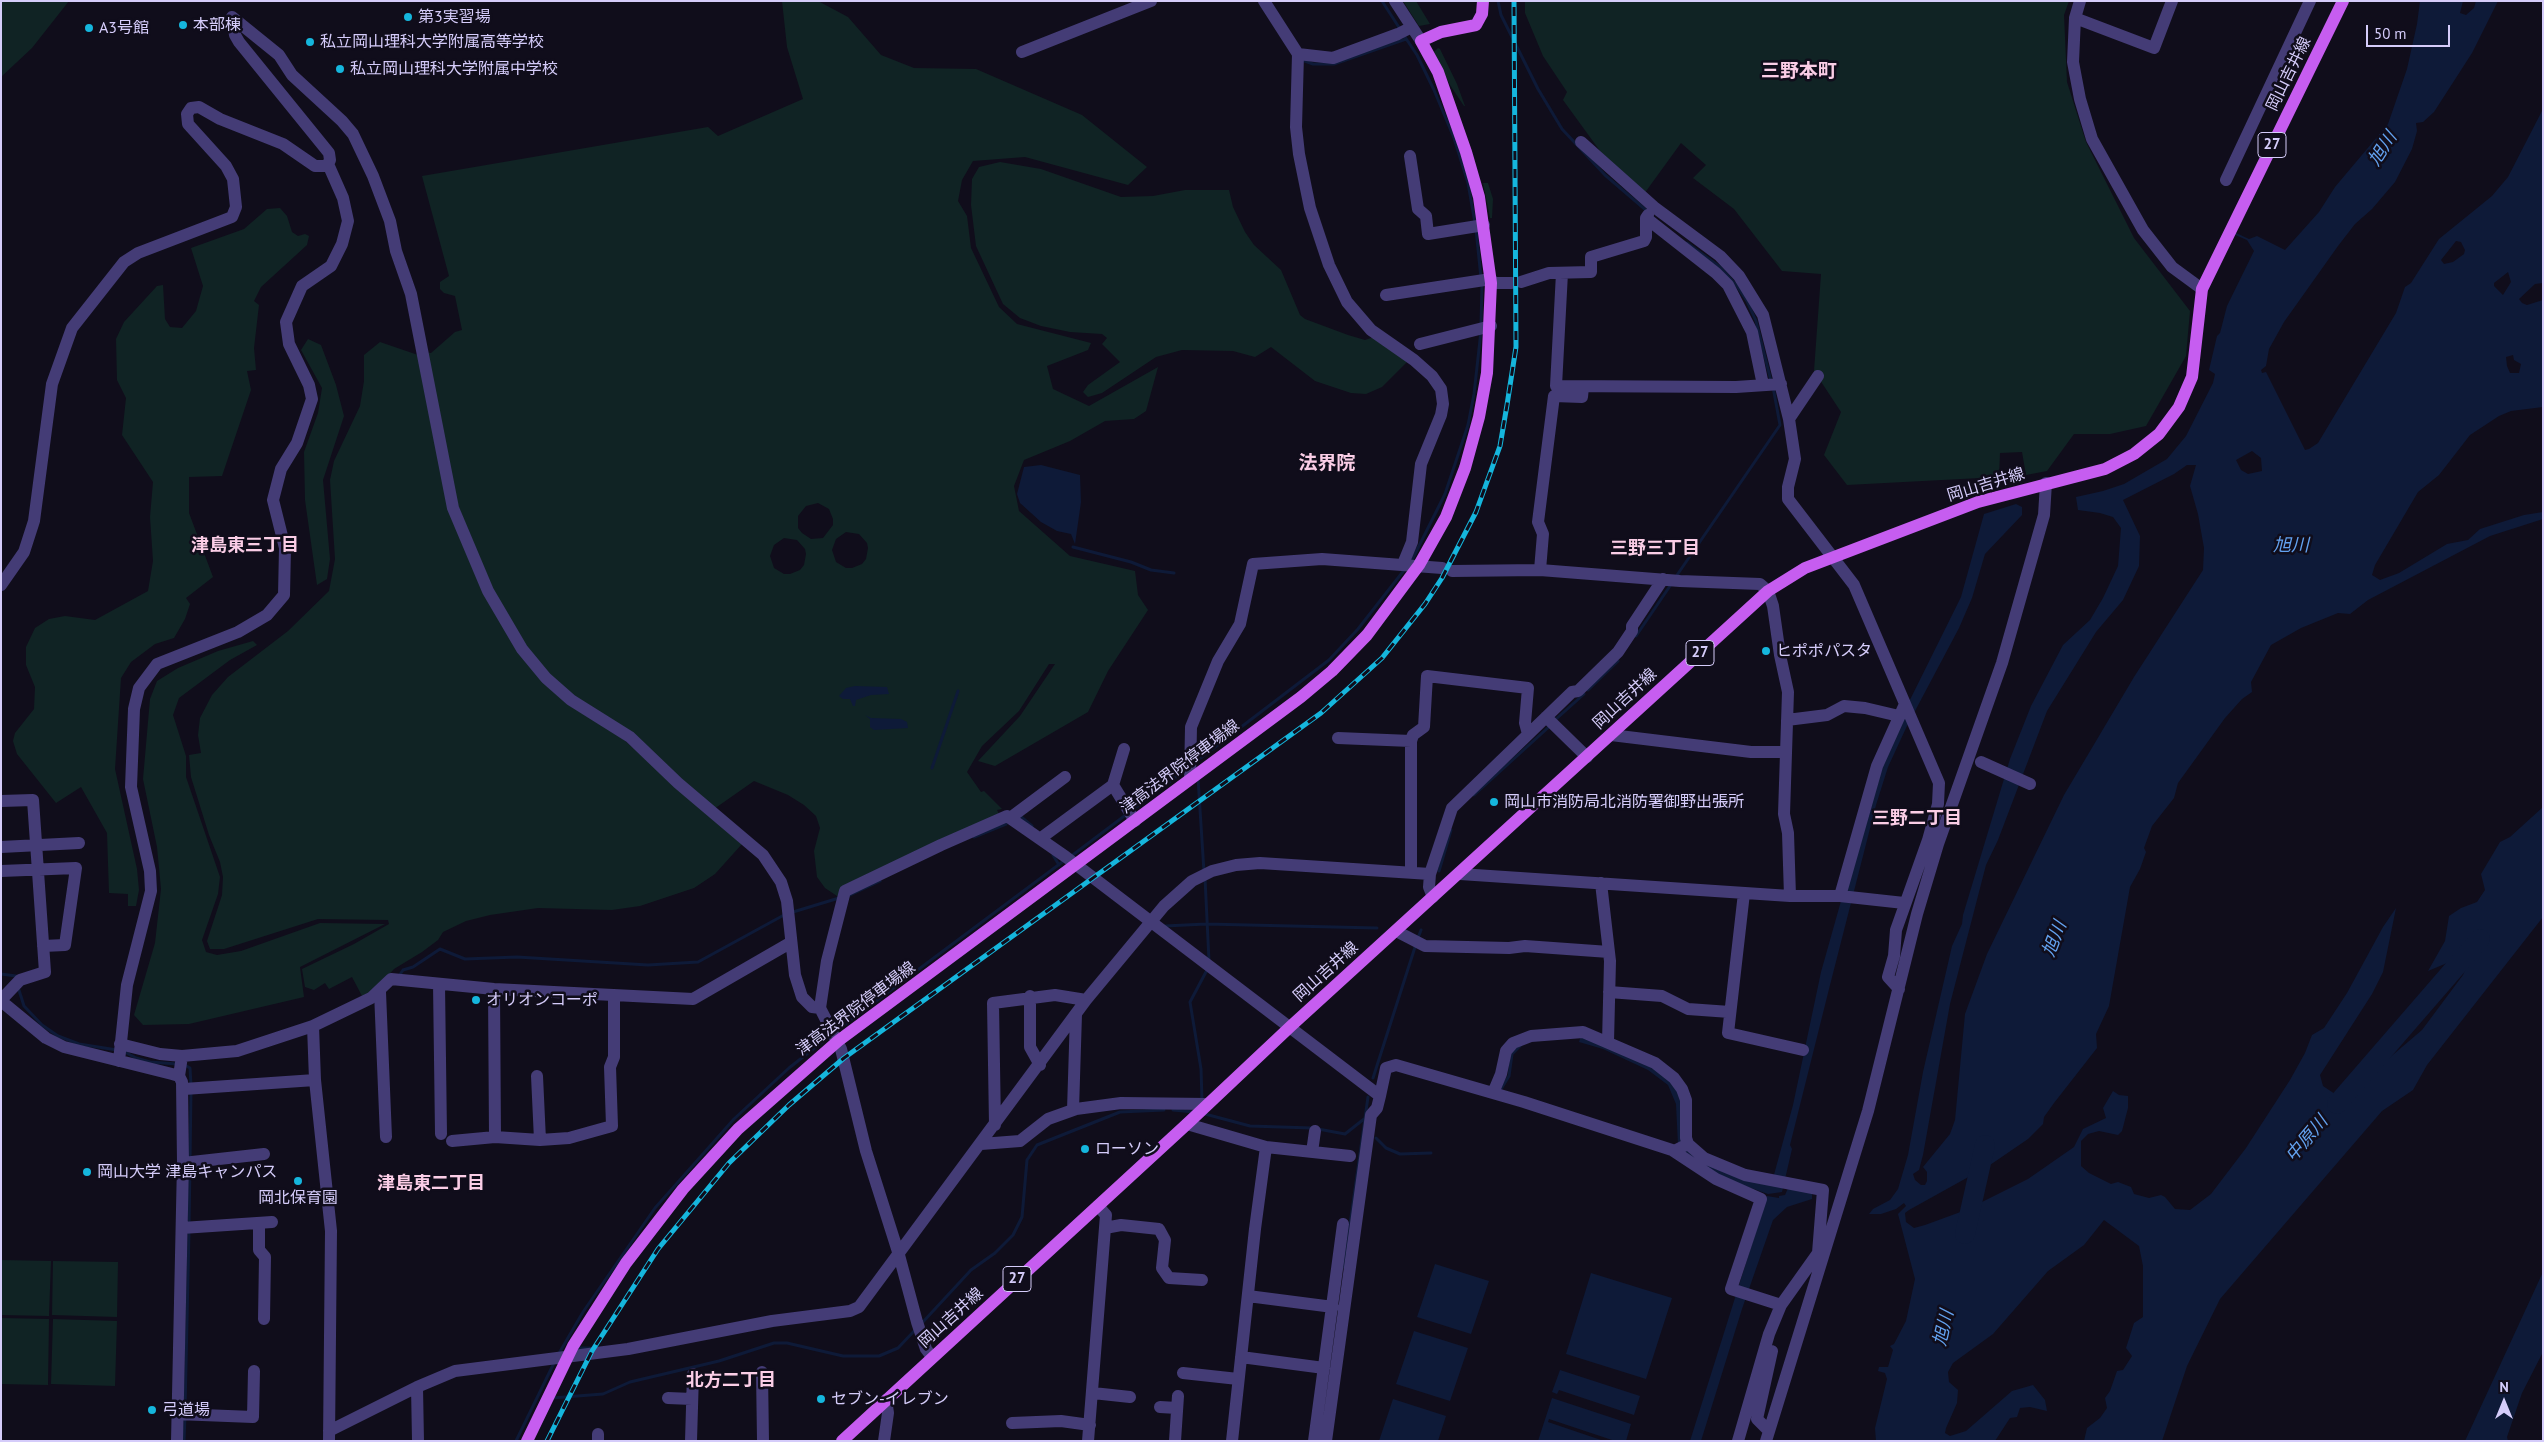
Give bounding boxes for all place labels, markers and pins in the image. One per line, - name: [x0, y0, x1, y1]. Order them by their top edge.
- place label: 第3実習場: [418, 7, 491, 27]
- marker: 第3実習場: [402, 11, 414, 23]
- place label: 本部棟: [193, 15, 241, 35]
- place label: A3号館: [99, 18, 149, 38]
- marker: 本部棟: [177, 19, 189, 31]
- marker: A3号館: [83, 22, 95, 34]
- place label: 私立岡山理科大学附属高等学校: [320, 32, 544, 52]
- marker: 私立岡山理科大学附属高等学校: [304, 36, 316, 48]
- place label: 私立岡山理科大学附属中学校: [350, 59, 558, 79]
- marker: 私立岡山理科大学附属中学校: [334, 63, 346, 75]
- place label: ヒポポパスタ: [1776, 641, 1872, 661]
- marker: ヒポポパスタ: [1760, 645, 1772, 657]
- place label: 岡山市消防局北消防署御野出張所: [1504, 792, 1744, 812]
- marker: 岡山市消防局北消防署御野出張所: [1488, 796, 1500, 808]
- place label: オリオンコーポ: [486, 990, 598, 1010]
- marker: オリオンコーポ: [470, 994, 482, 1006]
- place label: ローソン: [1095, 1139, 1159, 1159]
- marker: ローソン: [1079, 1143, 1091, 1155]
- place label: 岡山大学 津島キャンパス: [97, 1162, 277, 1182]
- marker: 岡山大学 津島キャンパス: [81, 1166, 93, 1178]
- marker: 岡北保育園: [292, 1175, 304, 1187]
- place label: 岡北保育園: [258, 1188, 338, 1208]
- place label: セブン-イレブン: [831, 1389, 949, 1409]
- marker: セブン-イレブン: [815, 1393, 827, 1405]
- place label: 弓道場: [162, 1400, 210, 1420]
- marker: 弓道場: [146, 1404, 158, 1416]

